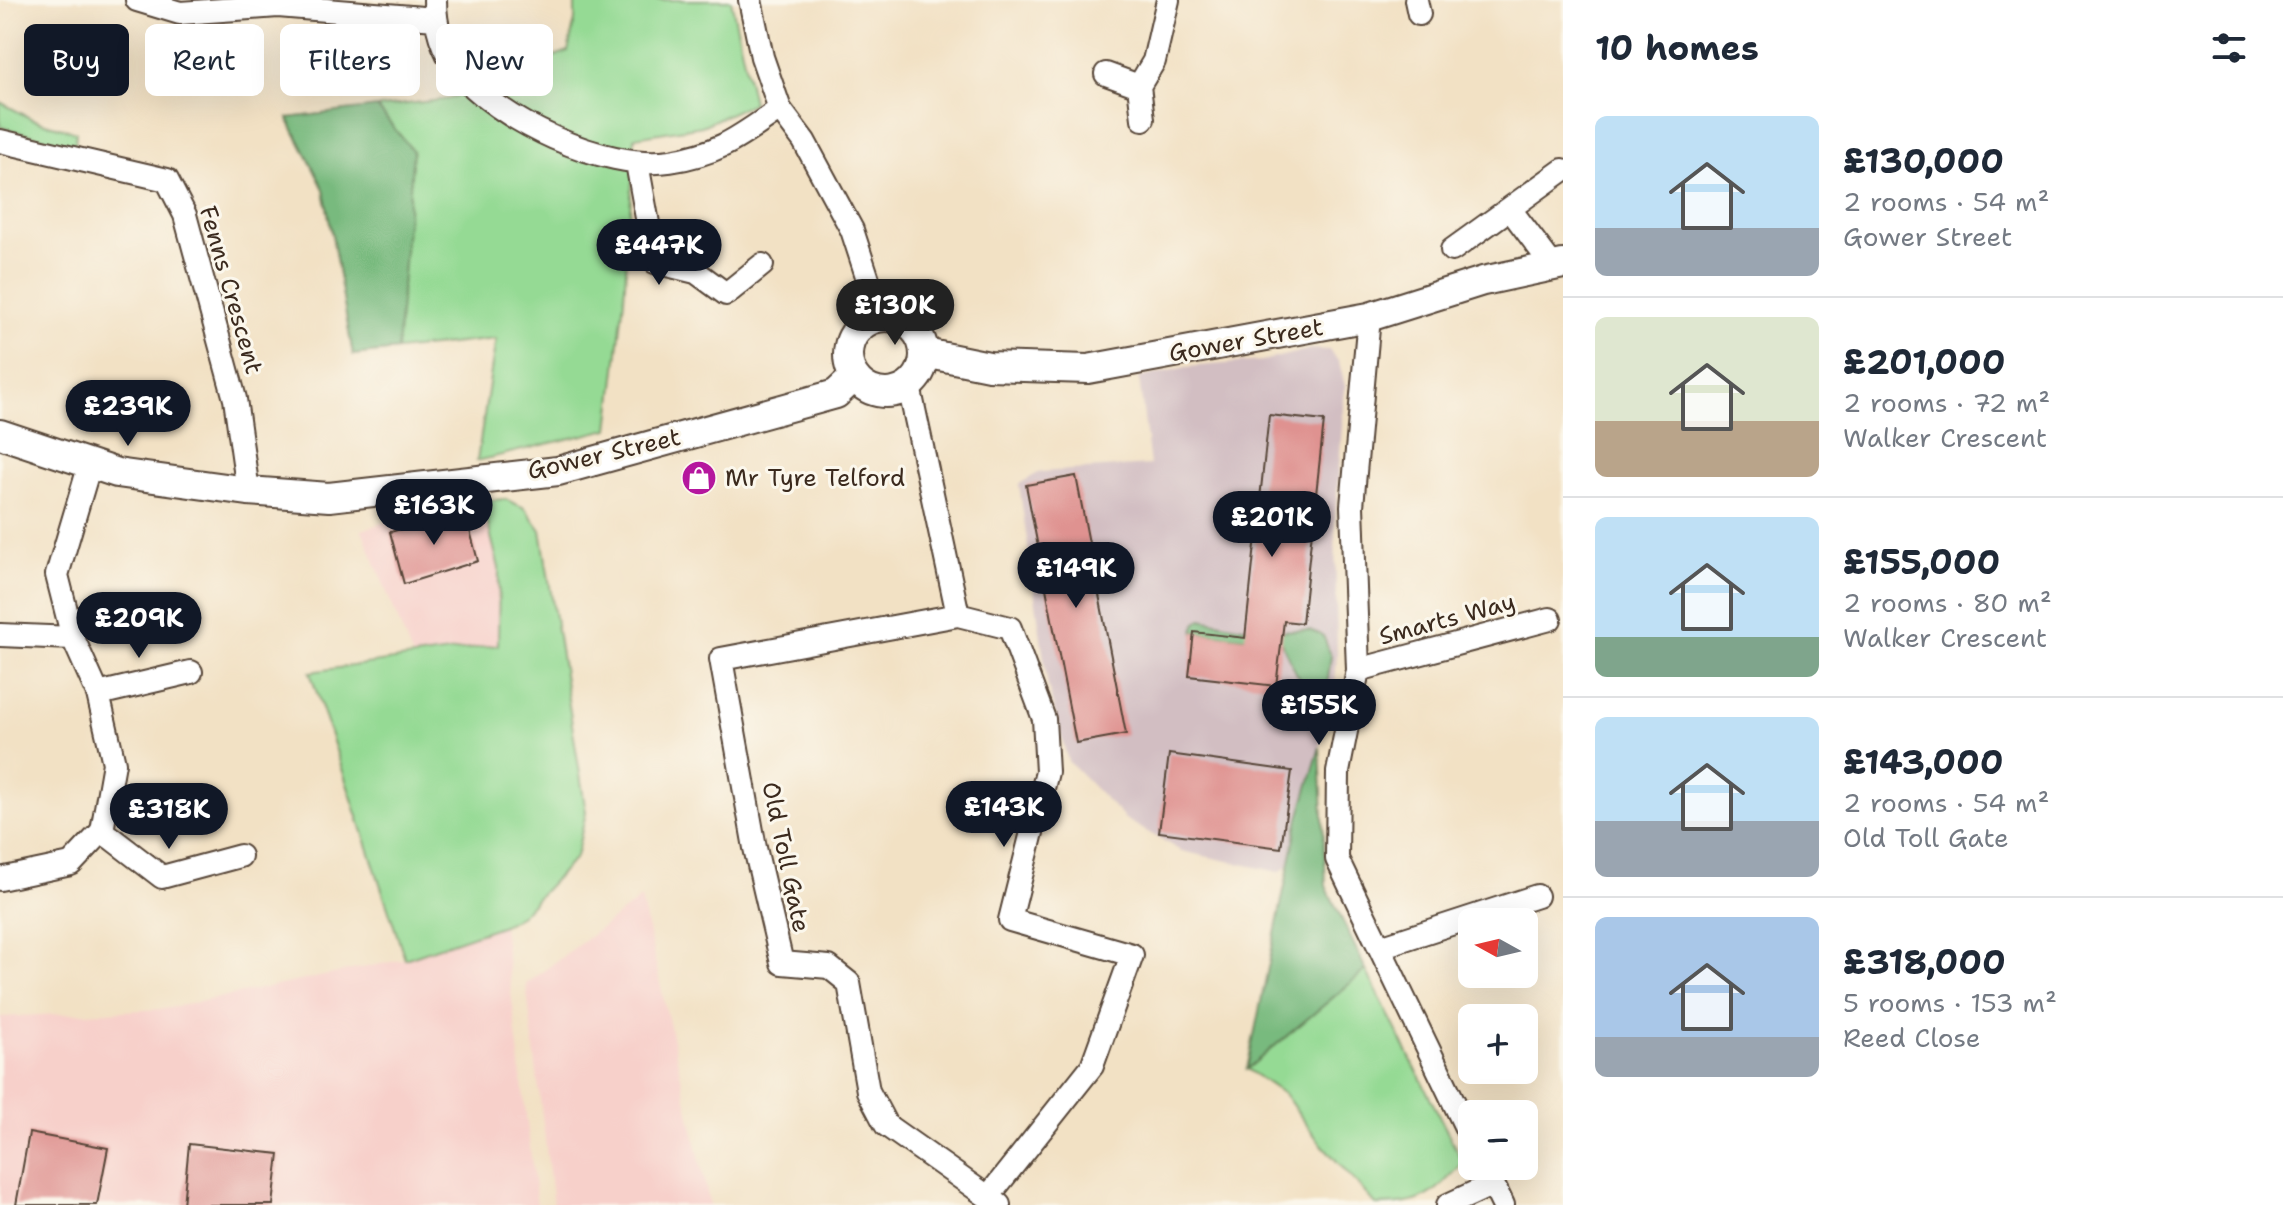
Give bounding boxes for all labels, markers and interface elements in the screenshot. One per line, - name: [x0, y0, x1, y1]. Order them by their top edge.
- chip: Buy: [24, 24, 129, 96]
- chip: Rent: [145, 24, 264, 96]
- chip: Filters: [280, 24, 420, 96]
- chip: New: [436, 24, 553, 96]
- text: 10 homes: [1595, 25, 1759, 71]
- icon: filters: [2207, 26, 2251, 70]
- text: £130,000: [1843, 138, 2004, 184]
- icon: home: [1659, 148, 1755, 244]
- text: 2 rooms · 54 m²: [1843, 184, 2049, 219]
- street label: Fenns Crescent: [192, 202, 270, 378]
- pin: £447K: [603, 219, 715, 287]
- text: Gower Street: [1843, 219, 2012, 254]
- text: £447K: [615, 227, 703, 262]
- pin: £130K: [839, 279, 951, 347]
- text: £130K: [854, 287, 936, 322]
- street label: Gower Street: [1166, 311, 1326, 369]
- text: £201,000: [1843, 339, 2006, 385]
- icon: home: [1659, 349, 1755, 445]
- pin: £239K: [72, 380, 184, 448]
- text: 2 rooms · 72 m²: [1843, 385, 2050, 420]
- text: £239K: [84, 388, 172, 423]
- text: Walker Crescent: [1843, 420, 2047, 455]
- street label: Gower Street: [524, 421, 684, 487]
- shop icon: Mr Tyre Telford: [680, 459, 718, 497]
- place label: Mr Tyre Telford: [725, 462, 905, 494]
- pin: £163K: [378, 479, 490, 547]
- text: £163K: [394, 487, 474, 522]
- pin: £201K: [1216, 491, 1328, 559]
- text: £201K: [1231, 499, 1313, 534]
- text: £155,000: [1843, 539, 2000, 585]
- pin: £149K: [1020, 542, 1132, 610]
- icon: home: [1659, 549, 1755, 645]
- text: £149K: [1035, 550, 1117, 585]
- street label: Smarts Way: [1375, 585, 1519, 653]
- text: 2 rooms · 80 m²: [1843, 585, 2052, 620]
- pin: £209K: [83, 592, 195, 660]
- text: £209K: [94, 600, 184, 635]
- text: Walker Crescent: [1843, 620, 2047, 655]
- pin: £155K: [1263, 679, 1375, 747]
- text: £155K: [1280, 687, 1358, 722]
- text: £143,000: [1843, 739, 2004, 785]
- icon: home: [1659, 749, 1755, 845]
- street label: Old Toll Gate: [754, 779, 818, 935]
- pin: £143K: [948, 781, 1060, 849]
- pin: £318K: [113, 783, 225, 851]
- text: 2 rooms · 54 m²: [1843, 785, 2049, 820]
- text: £143K: [964, 789, 1044, 824]
- text: £318K: [128, 791, 210, 826]
- text: Old Toll Gate: [1843, 820, 2009, 855]
- north arrow: [1458, 908, 1538, 988]
- map controls: [1458, 908, 1538, 1180]
- text: £318,000: [1843, 939, 2006, 985]
- icon: home: [1659, 949, 1755, 1045]
- text: 5 rooms · 153 m²: [1843, 985, 2057, 1020]
- button: +: [1458, 1004, 1538, 1084]
- text: Reed Close: [1843, 1020, 1981, 1055]
- button: −: [1458, 1100, 1538, 1180]

